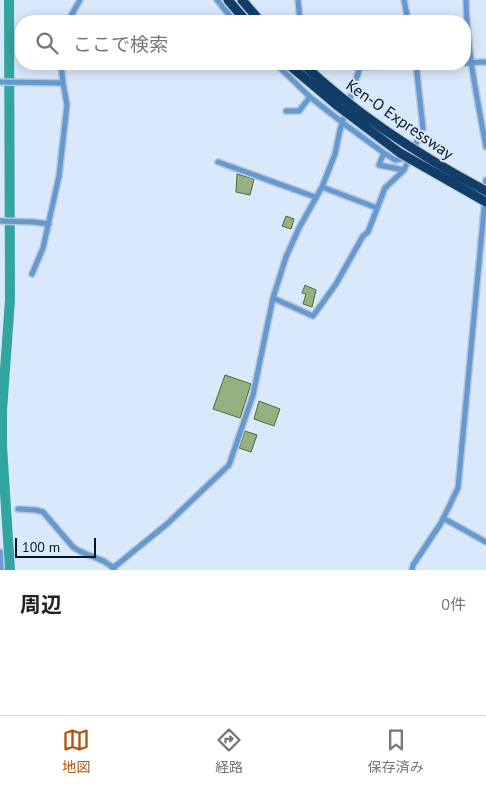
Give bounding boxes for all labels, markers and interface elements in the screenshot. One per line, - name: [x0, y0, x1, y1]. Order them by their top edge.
- search box: [15, 15, 471, 70]
- icon: search: [33, 29, 61, 57]
- text: ここで検索: [73, 32, 168, 56]
- street label: Ken-O Expressway: [342, 75, 458, 164]
- scale bar: [15, 535, 96, 558]
- text: 100 m: [22, 538, 60, 556]
- text: 周辺: [20, 591, 62, 618]
- text: 0件: [441, 594, 466, 614]
- tab: 地図: [62, 726, 90, 776]
- tab: 経路: [215, 726, 243, 776]
- tab: 保存済み: [368, 726, 424, 776]

